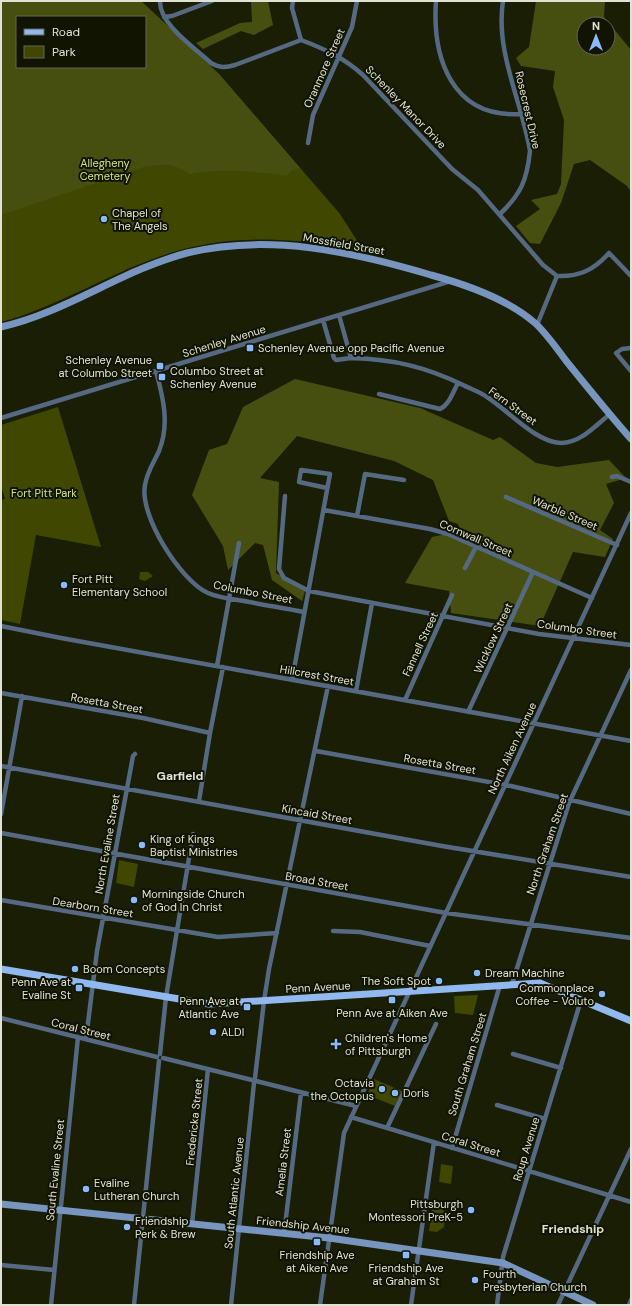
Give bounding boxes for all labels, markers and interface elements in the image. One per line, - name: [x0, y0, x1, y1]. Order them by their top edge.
- legend: [16, 16, 146, 68]
- north arrow: [576, 16, 616, 56]
- text: N: [592, 19, 600, 33]
- text: Road: [52, 24, 80, 40]
- street label: Oranmore Street: [300, 26, 348, 110]
- text: Park: [52, 44, 76, 60]
- street label: Schenley Manor Drive: [363, 63, 449, 151]
- street label: Rosecrest Drive: [512, 70, 544, 150]
- park label: Allegheny Cemetery: [80, 156, 130, 183]
- place label: Chapel of The Angels: [112, 206, 167, 233]
- marker: Chapel of The Angels: [99, 214, 109, 224]
- street label: Mossfield Street: [302, 230, 386, 258]
- street label: Schenley Avenue: [181, 322, 267, 360]
- place label: Schenley Avenue opp Pacific Avenue: [258, 341, 444, 355]
- marker: Schenley Avenue opp Pacific Avenue: [245, 343, 255, 353]
- place label: Schenley Avenue at Columbo Street: [58, 353, 152, 380]
- marker: Schenley Avenue at Columbo Street: [155, 361, 165, 371]
- place label: Columbo Street at Schenley Avenue: [170, 364, 264, 391]
- marker: Columbo Street at Schenley Avenue: [157, 372, 167, 382]
- street label: Fern Street: [486, 384, 540, 428]
- park label: Fort Pitt Park: [11, 486, 77, 500]
- street label: Warble Street: [530, 493, 600, 533]
- street label: Cornwall Street: [437, 516, 515, 560]
- place label: Fort Pitt Elementary School: [72, 572, 167, 599]
- street label: Columbo Street: [212, 577, 294, 607]
- marker: Fort Pitt Elementary School: [59, 580, 69, 590]
- street label: Wicklow Street: [471, 600, 515, 676]
- street label: Fannell Street: [399, 610, 441, 678]
- street label: Columbo Street: [536, 616, 618, 642]
- street label: Hillcrest Street: [279, 662, 355, 688]
- street label: Rosetta Street: [70, 690, 144, 716]
- street label: North Aiken Avenue: [485, 700, 539, 796]
- street label: Rosetta Street: [403, 751, 477, 777]
- district label: Garfield: [157, 768, 204, 784]
- street label: North Graham Street: [523, 791, 571, 897]
- street label: North Evaline Street: [91, 793, 123, 895]
- street label: Kincaid Street: [281, 801, 353, 827]
- place label: King of Kings Baptist Ministries: [150, 832, 238, 859]
- marker: King of Kings Baptist Ministries: [137, 840, 147, 850]
- street label: Broad Street: [284, 869, 350, 893]
- place label: Morningside Church of God In Christ: [142, 887, 244, 914]
- street label: Dearborn Street: [52, 894, 134, 920]
- marker: Morningside Church of God In Christ: [129, 895, 139, 905]
- place label: Boom Concepts: [83, 962, 165, 976]
- marker: Boom Concepts: [70, 964, 80, 974]
- place label: Dream Machine: [485, 966, 564, 980]
- marker: Dream Machine: [472, 968, 482, 978]
- place label: The Soft Spot: [362, 974, 431, 988]
- place label: Penn Ave at Evaline St: [12, 975, 71, 1002]
- marker: The Soft Spot: [434, 976, 444, 986]
- street label: Penn Avenue: [285, 978, 351, 996]
- place label: Commonplace Coffee - Voluto: [515, 981, 594, 1008]
- marker: Penn Ave at Evaline St: [74, 983, 84, 993]
- marker: Commonplace Coffee - Voluto: [597, 989, 607, 999]
- place label: Penn Ave at Atlantic Ave: [178, 994, 239, 1021]
- marker: Penn Ave at Aiken Ave: [387, 995, 397, 1005]
- marker: Penn Ave at Atlantic Ave: [242, 1002, 252, 1012]
- place label: Penn Ave at Aiken Ave: [336, 1006, 448, 1020]
- street label: South Graham Street: [445, 1011, 489, 1117]
- street label: Coral Street: [50, 1015, 112, 1043]
- place label: ALDI: [221, 1025, 244, 1039]
- marker: ALDI: [208, 1027, 218, 1037]
- place label: Children's Home of Pittsburgh: [345, 1031, 427, 1058]
- marker: Children's Home of Pittsburgh: [330, 1038, 342, 1050]
- place label: Octavia the Octopus: [310, 1076, 374, 1103]
- street label: Fredericka Street: [182, 1078, 206, 1166]
- marker: Octavia the Octopus: [377, 1084, 387, 1094]
- place label: Doris: [403, 1086, 429, 1100]
- marker: Doris: [390, 1088, 400, 1098]
- street label: Roup Avenue: [510, 1115, 542, 1183]
- street label: South Evaline Street: [43, 1118, 67, 1222]
- street label: Amelia Street: [272, 1127, 294, 1197]
- street label: Coral Street: [440, 1128, 502, 1160]
- street label: South Atlantic Avenue: [221, 1136, 247, 1250]
- place label: Evaline Lutheran Church: [94, 1176, 179, 1203]
- marker: Evaline Lutheran Church: [81, 1184, 91, 1194]
- place label: Pittsburgh Montessori PreK-5: [368, 1197, 463, 1224]
- marker: Pittsburgh Montessori PreK-5: [466, 1205, 476, 1215]
- street label: Friendship Avenue: [256, 1213, 350, 1237]
- place label: Friendship Perk & Brew: [135, 1214, 196, 1241]
- district label: Friendship: [542, 1221, 604, 1237]
- marker: Friendship Perk & Brew: [122, 1222, 132, 1232]
- marker: Friendship Ave at Aiken Ave: [312, 1237, 322, 1247]
- place label: Friendship Ave at Aiken Ave: [280, 1248, 354, 1275]
- marker: Friendship Ave at Graham St: [401, 1250, 411, 1260]
- place label: Friendship Ave at Graham St: [369, 1261, 443, 1288]
- place label: Fourth Presbyterian Church: [483, 1267, 587, 1294]
- marker: Fourth Presbyterian Church: [470, 1275, 480, 1285]

